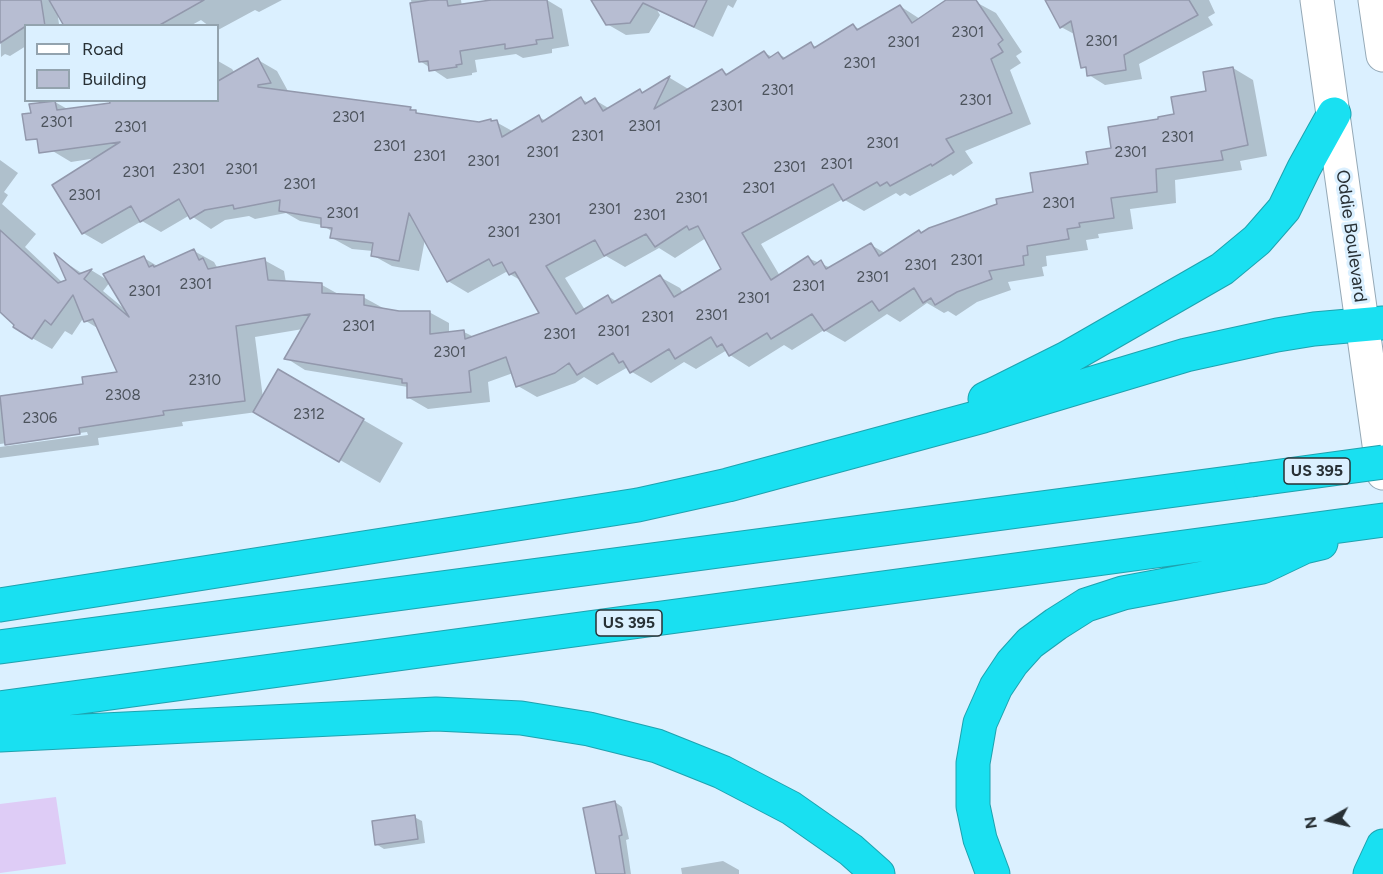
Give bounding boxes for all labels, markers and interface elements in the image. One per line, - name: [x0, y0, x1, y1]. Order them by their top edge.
- legend: [24, 24, 219, 102]
- house number: 2301: [952, 24, 984, 42]
- house number: 2301: [1086, 33, 1118, 51]
- house number: 2301: [888, 34, 920, 52]
- text: Road: [82, 38, 123, 60]
- house number: 2301: [844, 55, 876, 73]
- text: Building: [82, 68, 147, 90]
- house number: 2301: [762, 82, 794, 100]
- house number: 2301: [960, 92, 992, 110]
- house number: 2301: [711, 98, 743, 116]
- house number: 2301: [333, 109, 365, 127]
- house number: 2301: [41, 114, 73, 132]
- house number: 2301: [629, 118, 661, 136]
- house number: 2301: [115, 119, 147, 137]
- house number: 2301: [572, 128, 604, 146]
- house number: 2301: [1162, 129, 1194, 147]
- house number: 2301: [867, 135, 899, 153]
- house number: 2301: [374, 138, 406, 156]
- house number: 2301: [527, 144, 559, 162]
- house number: 2301: [1115, 144, 1147, 162]
- house number: 2301: [414, 148, 446, 166]
- house number: 2301: [468, 153, 500, 171]
- house number: 2301: [821, 156, 853, 174]
- house number: 2301: [774, 159, 806, 177]
- house number: 2301: [173, 161, 205, 179]
- house number: 2301: [226, 161, 258, 179]
- house number: 2301: [123, 164, 155, 182]
- street label: Oddie Boulevard: [1331, 168, 1371, 304]
- house number: 2301: [284, 176, 316, 194]
- house number: 2301: [743, 180, 775, 198]
- house number: 2301: [69, 187, 101, 205]
- house number: 2301: [676, 190, 708, 208]
- house number: 2301: [1043, 195, 1075, 213]
- house number: 2301: [589, 201, 621, 219]
- house number: 2301: [327, 205, 359, 223]
- house number: 2301: [634, 207, 666, 225]
- house number: 2301: [529, 211, 561, 229]
- house number: 2301: [488, 224, 520, 242]
- house number: 2301: [951, 252, 983, 270]
- house number: 2301: [905, 257, 937, 275]
- house number: 2301: [857, 269, 889, 287]
- house number: 2301: [180, 276, 212, 294]
- house number: 2301: [793, 278, 825, 296]
- house number: 2301: [129, 283, 161, 301]
- house number: 2301: [738, 290, 770, 308]
- house number: 2301: [696, 307, 728, 325]
- house number: 2301: [642, 309, 674, 327]
- house number: 2301: [343, 318, 375, 336]
- house number: 2301: [598, 323, 630, 341]
- house number: 2301: [544, 326, 576, 344]
- house number: 2301: [434, 344, 466, 362]
- house number: 2310: [189, 372, 221, 390]
- house number: 2308: [105, 387, 141, 405]
- house number: 2312: [293, 406, 325, 424]
- house number: 2306: [23, 410, 57, 428]
- road number: US 395: [1284, 458, 1350, 484]
- road number: US 395: [596, 610, 662, 636]
- north arrow: [1299, 790, 1359, 850]
- text: N: [1300, 815, 1321, 830]

